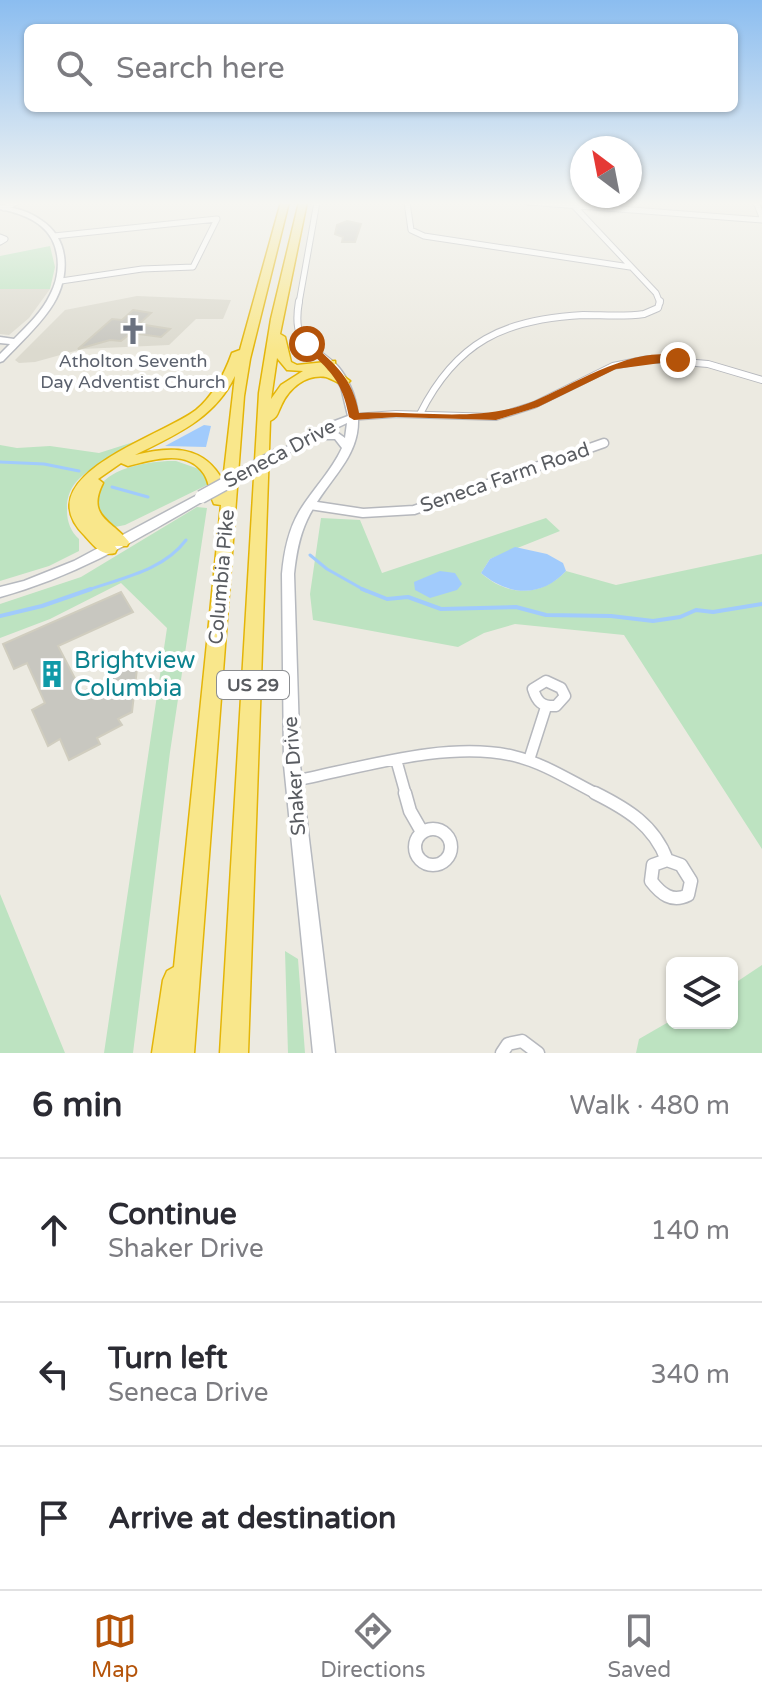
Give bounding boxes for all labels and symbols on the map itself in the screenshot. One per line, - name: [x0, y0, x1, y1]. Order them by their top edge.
- north arrow: [570, 136, 642, 208]
- church icon: Atholton Seventh Day Adventist Church: [118, 316, 148, 346]
- route start: [289, 326, 325, 362]
- route end: [660, 342, 696, 378]
- place label: Atholton Seventh Day Adventist Church: [40, 350, 226, 393]
- street label: Seneca Drive: [220, 414, 340, 494]
- street label: Seneca Farm Road: [417, 438, 593, 518]
- street label: Columbia Pike: [204, 508, 240, 646]
- place label: Brightview Columbia: [74, 646, 195, 703]
- building icon: Brightview Columbia: [37, 659, 67, 689]
- road number: US 29: [217, 671, 289, 699]
- street label: Shaker Drive: [279, 715, 311, 837]

